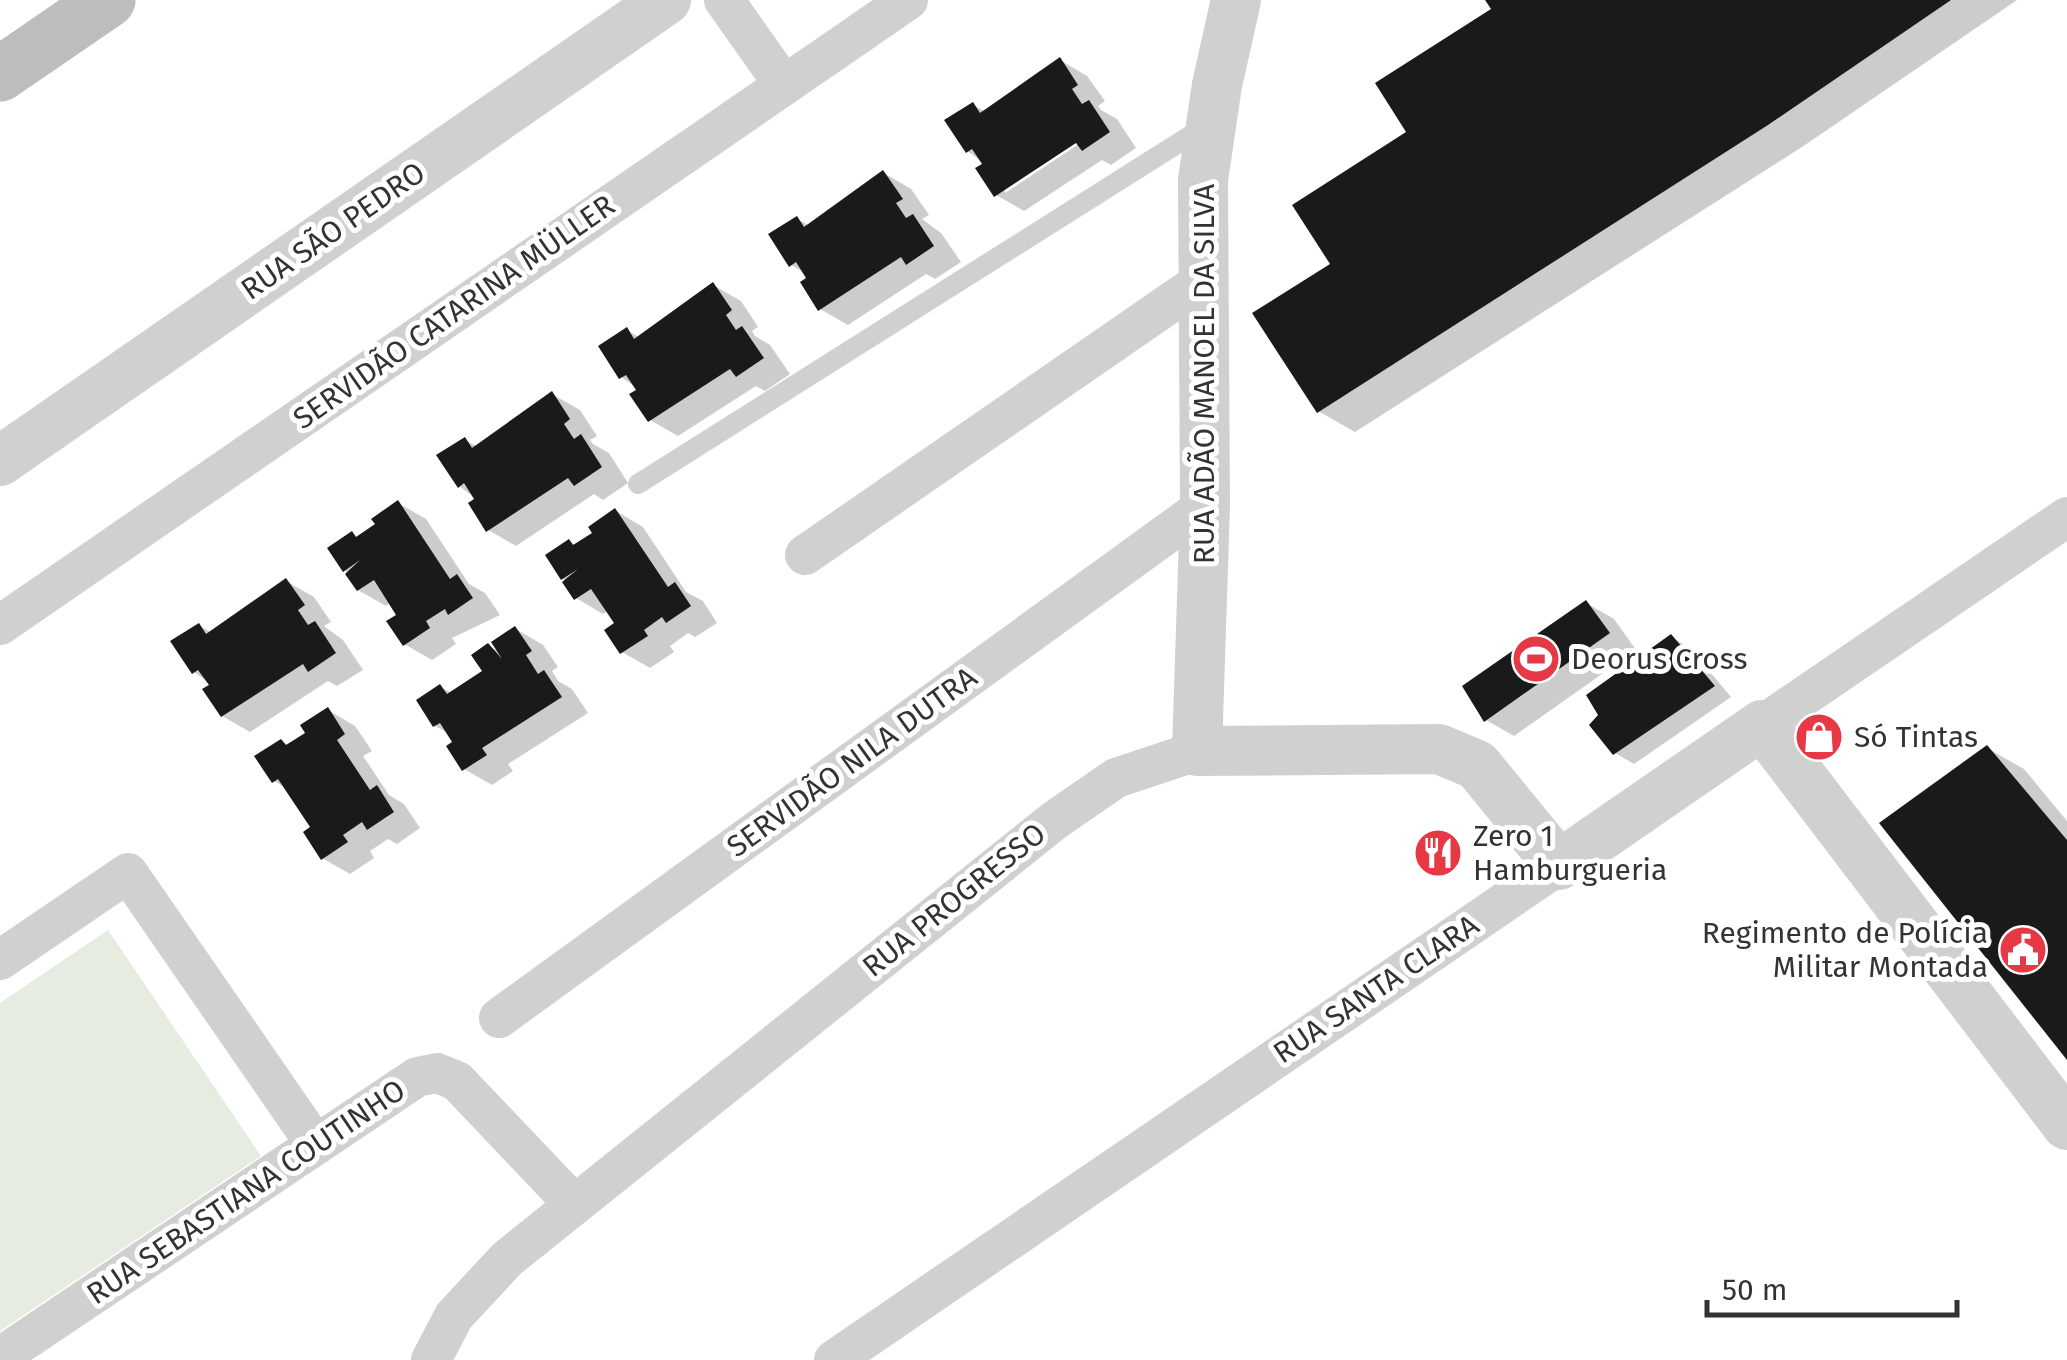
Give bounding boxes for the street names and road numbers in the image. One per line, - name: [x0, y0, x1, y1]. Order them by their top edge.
- street label: RUA SÃO PEDRO: [234, 154, 432, 308]
- street label: RUA ADÃO MANOEL DA SILVA: [1186, 183, 1222, 564]
- street label: SERVIDÃO CATARINA MÜLLER: [286, 187, 622, 437]
- street label: SERVIDÃO NILA DUTRA: [720, 659, 985, 865]
- street label: RUA PROGRESSO: [855, 815, 1053, 985]
- street label: RUA SANTA CLARA: [1266, 907, 1486, 1071]
- street label: RUA SEBASTIANA COUTINHO: [80, 1072, 412, 1312]

